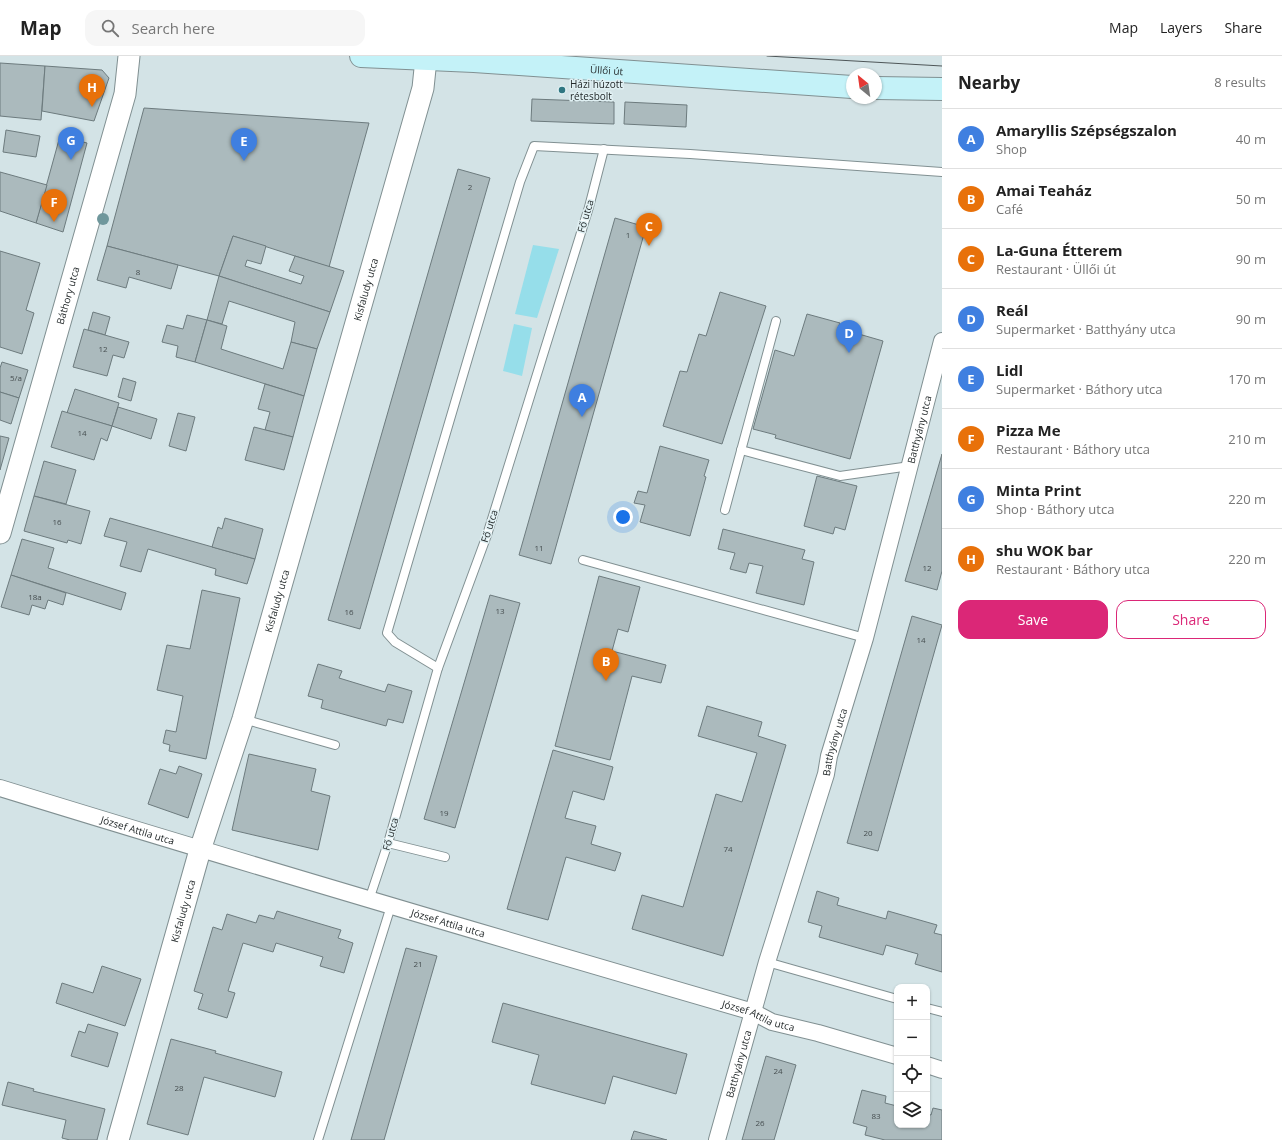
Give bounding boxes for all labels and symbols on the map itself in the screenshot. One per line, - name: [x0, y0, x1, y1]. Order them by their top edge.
- street label: Üllői út: [590, 62, 624, 78]
- north arrow: [846, 68, 882, 104]
- pin: H: [79, 74, 105, 107]
- place label: Házi húzott rétesbolt: [570, 77, 623, 103]
- marker: Házi húzott rétesbolt: [557, 85, 567, 95]
- pin: G: [58, 127, 84, 160]
- pin: E: [231, 128, 257, 161]
- house number: 2: [468, 181, 473, 192]
- pin: F: [41, 189, 67, 222]
- street label: Fő utca: [573, 198, 597, 234]
- pin: C: [636, 213, 662, 246]
- house number: 1: [626, 229, 630, 240]
- street label: Kisfaludy utca: [350, 256, 381, 322]
- street label: Báthory utca: [53, 265, 83, 326]
- house number: 8: [136, 266, 141, 277]
- pin: D: [836, 320, 862, 353]
- house number: 12: [98, 343, 108, 354]
- house number: 5/a: [10, 372, 22, 383]
- pin: A: [569, 384, 595, 417]
- street label: Batthyány utca: [904, 394, 935, 465]
- house number: 14: [77, 427, 87, 438]
- your location: [613, 507, 633, 527]
- street label: Fő utca: [477, 508, 501, 544]
- house number: 16: [52, 516, 62, 527]
- house number: 11: [534, 542, 544, 553]
- house number: 12: [922, 562, 932, 573]
- street label: Kisfaludy utca: [261, 568, 292, 634]
- house number: 18a: [28, 591, 42, 602]
- house number: 13: [495, 605, 505, 616]
- house number: 16: [344, 606, 354, 617]
- house number: 14: [916, 634, 926, 645]
- pin: B: [593, 648, 619, 681]
- street label: Batthyány utca: [819, 706, 850, 777]
- house number: 19: [439, 807, 449, 818]
- street label: József Attila utca: [98, 812, 176, 848]
- street label: Fő utca: [379, 816, 401, 852]
- house number: 20: [863, 827, 873, 838]
- house number: 74: [723, 843, 733, 854]
- street label: Kisfaludy utca: [167, 878, 198, 944]
- street label: József Attila utca: [409, 905, 487, 940]
- house number: 21: [413, 958, 423, 969]
- street label: József Attila utca: [719, 996, 796, 1034]
- street label: Batthyány utca: [722, 1028, 755, 1099]
- house number: 24: [773, 1065, 783, 1076]
- house number: 28: [174, 1082, 184, 1093]
- house number: 83: [871, 1110, 881, 1121]
- house number: 26: [755, 1117, 765, 1128]

